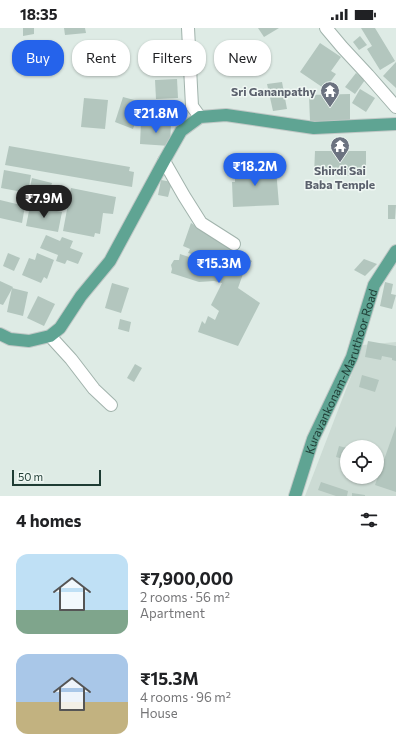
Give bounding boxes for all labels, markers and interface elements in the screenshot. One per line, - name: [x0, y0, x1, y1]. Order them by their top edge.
- text: 18:35: [20, 5, 58, 23]
- chip: Buy: [12, 40, 64, 76]
- chip: Rent: [72, 40, 130, 76]
- chip: Filters: [138, 40, 206, 76]
- chip: New: [214, 40, 271, 76]
- temple icon: Sri Gananpathy: [319, 80, 341, 108]
- place label: Sri Gananpathy: [231, 84, 316, 98]
- pin: ₹21.8M: [123, 100, 189, 134]
- text: ₹21.8M: [133, 105, 179, 121]
- temple icon: Shirdi Sai Baba Temple: [329, 135, 351, 163]
- pin: ₹18.2M: [222, 153, 288, 187]
- text: ₹18.2M: [232, 158, 278, 174]
- place label: Shirdi Sai Baba Temple: [305, 163, 375, 191]
- pin: ₹7.9M: [16, 185, 72, 219]
- text: ₹7.9M: [25, 190, 63, 206]
- pin: ₹15.3M: [186, 250, 252, 284]
- text: ₹15.3M: [197, 255, 241, 271]
- street label: Kuravankonam-Maruthoor Road: [302, 287, 379, 456]
- map controls: [340, 440, 384, 484]
- button: locate: [340, 440, 384, 484]
- scale bar: [12, 468, 101, 487]
- text: 50 m: [18, 470, 43, 483]
- icon: filters: [358, 509, 380, 531]
- text: 4 homes: [16, 510, 81, 531]
- text: ₹7,900,000: [140, 568, 233, 589]
- icon: home: [48, 570, 96, 618]
- text: 2 rooms · 56 m²: [140, 589, 230, 605]
- text: Apartment: [140, 605, 205, 621]
- text: ₹15.3M: [140, 668, 199, 689]
- icon: home: [48, 670, 96, 718]
- text: 4 rooms · 96 m²: [140, 689, 231, 705]
- text: House: [140, 705, 178, 721]

